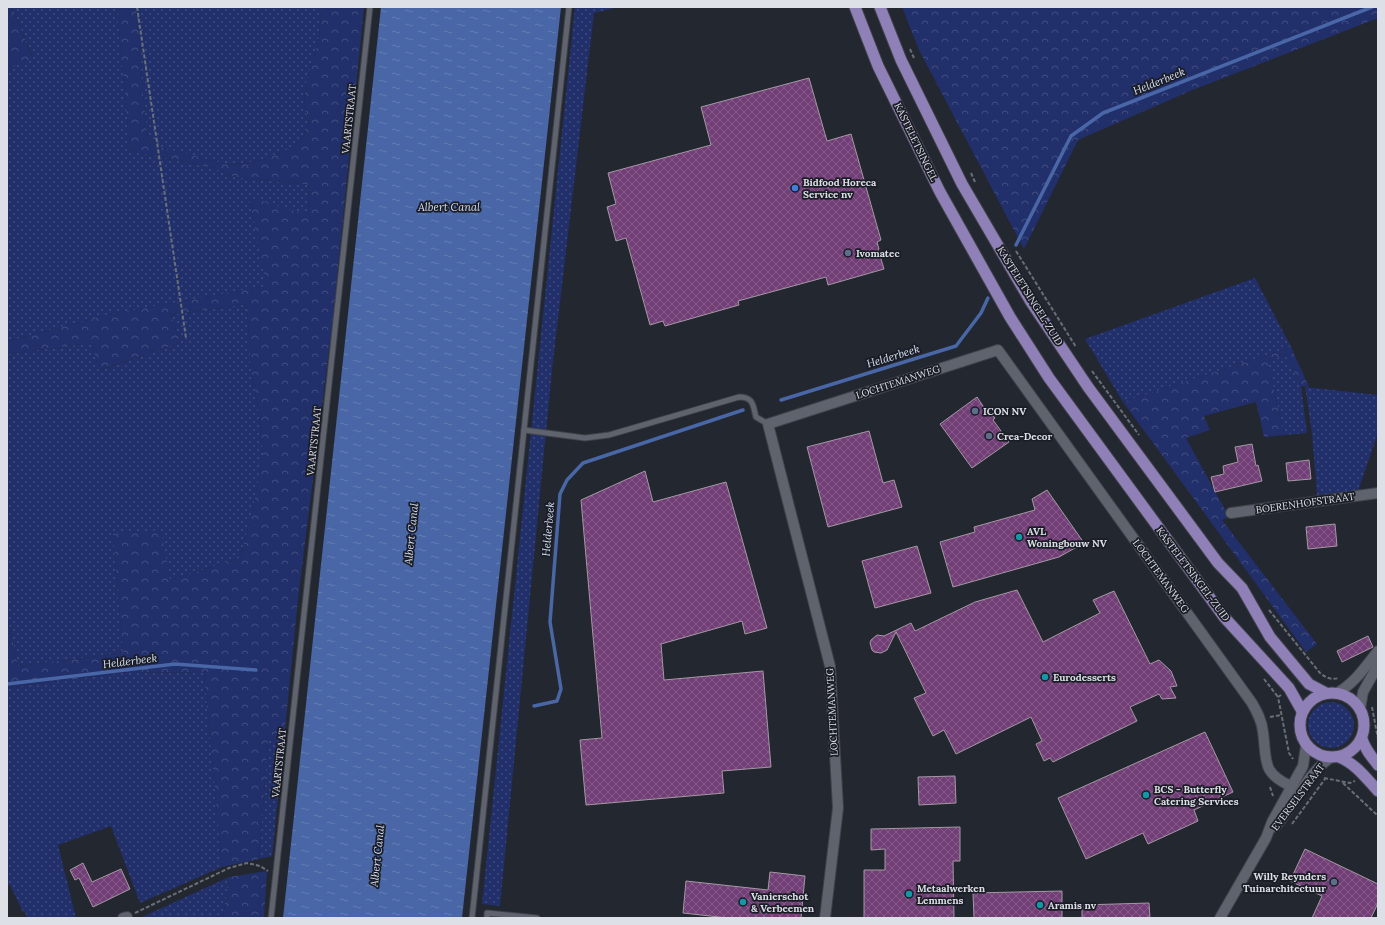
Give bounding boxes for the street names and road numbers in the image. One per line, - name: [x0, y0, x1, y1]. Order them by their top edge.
- street label: VAARTSTRAAT: [339, 83, 359, 155]
- street label: KASTELETSINGEL: [891, 101, 941, 184]
- street label: KASTELETSINGEL-ZUID: [994, 244, 1066, 348]
- street label: LOCHTEMANWEG: [854, 362, 942, 402]
- street label: VAARTSTRAAT: [304, 405, 324, 477]
- street label: BOERENHOFSTRAAT: [1255, 490, 1356, 516]
- street label: KASTELETSINGEL-ZUID: [1153, 524, 1233, 624]
- street label: LOCHTEMANWEG: [1130, 537, 1192, 616]
- street label: LOCHTEMANWEG: [823, 667, 841, 756]
- street label: VAARTSTRAAT: [269, 727, 289, 799]
- street label: EVERSELSTRAAT: [1268, 760, 1328, 833]

